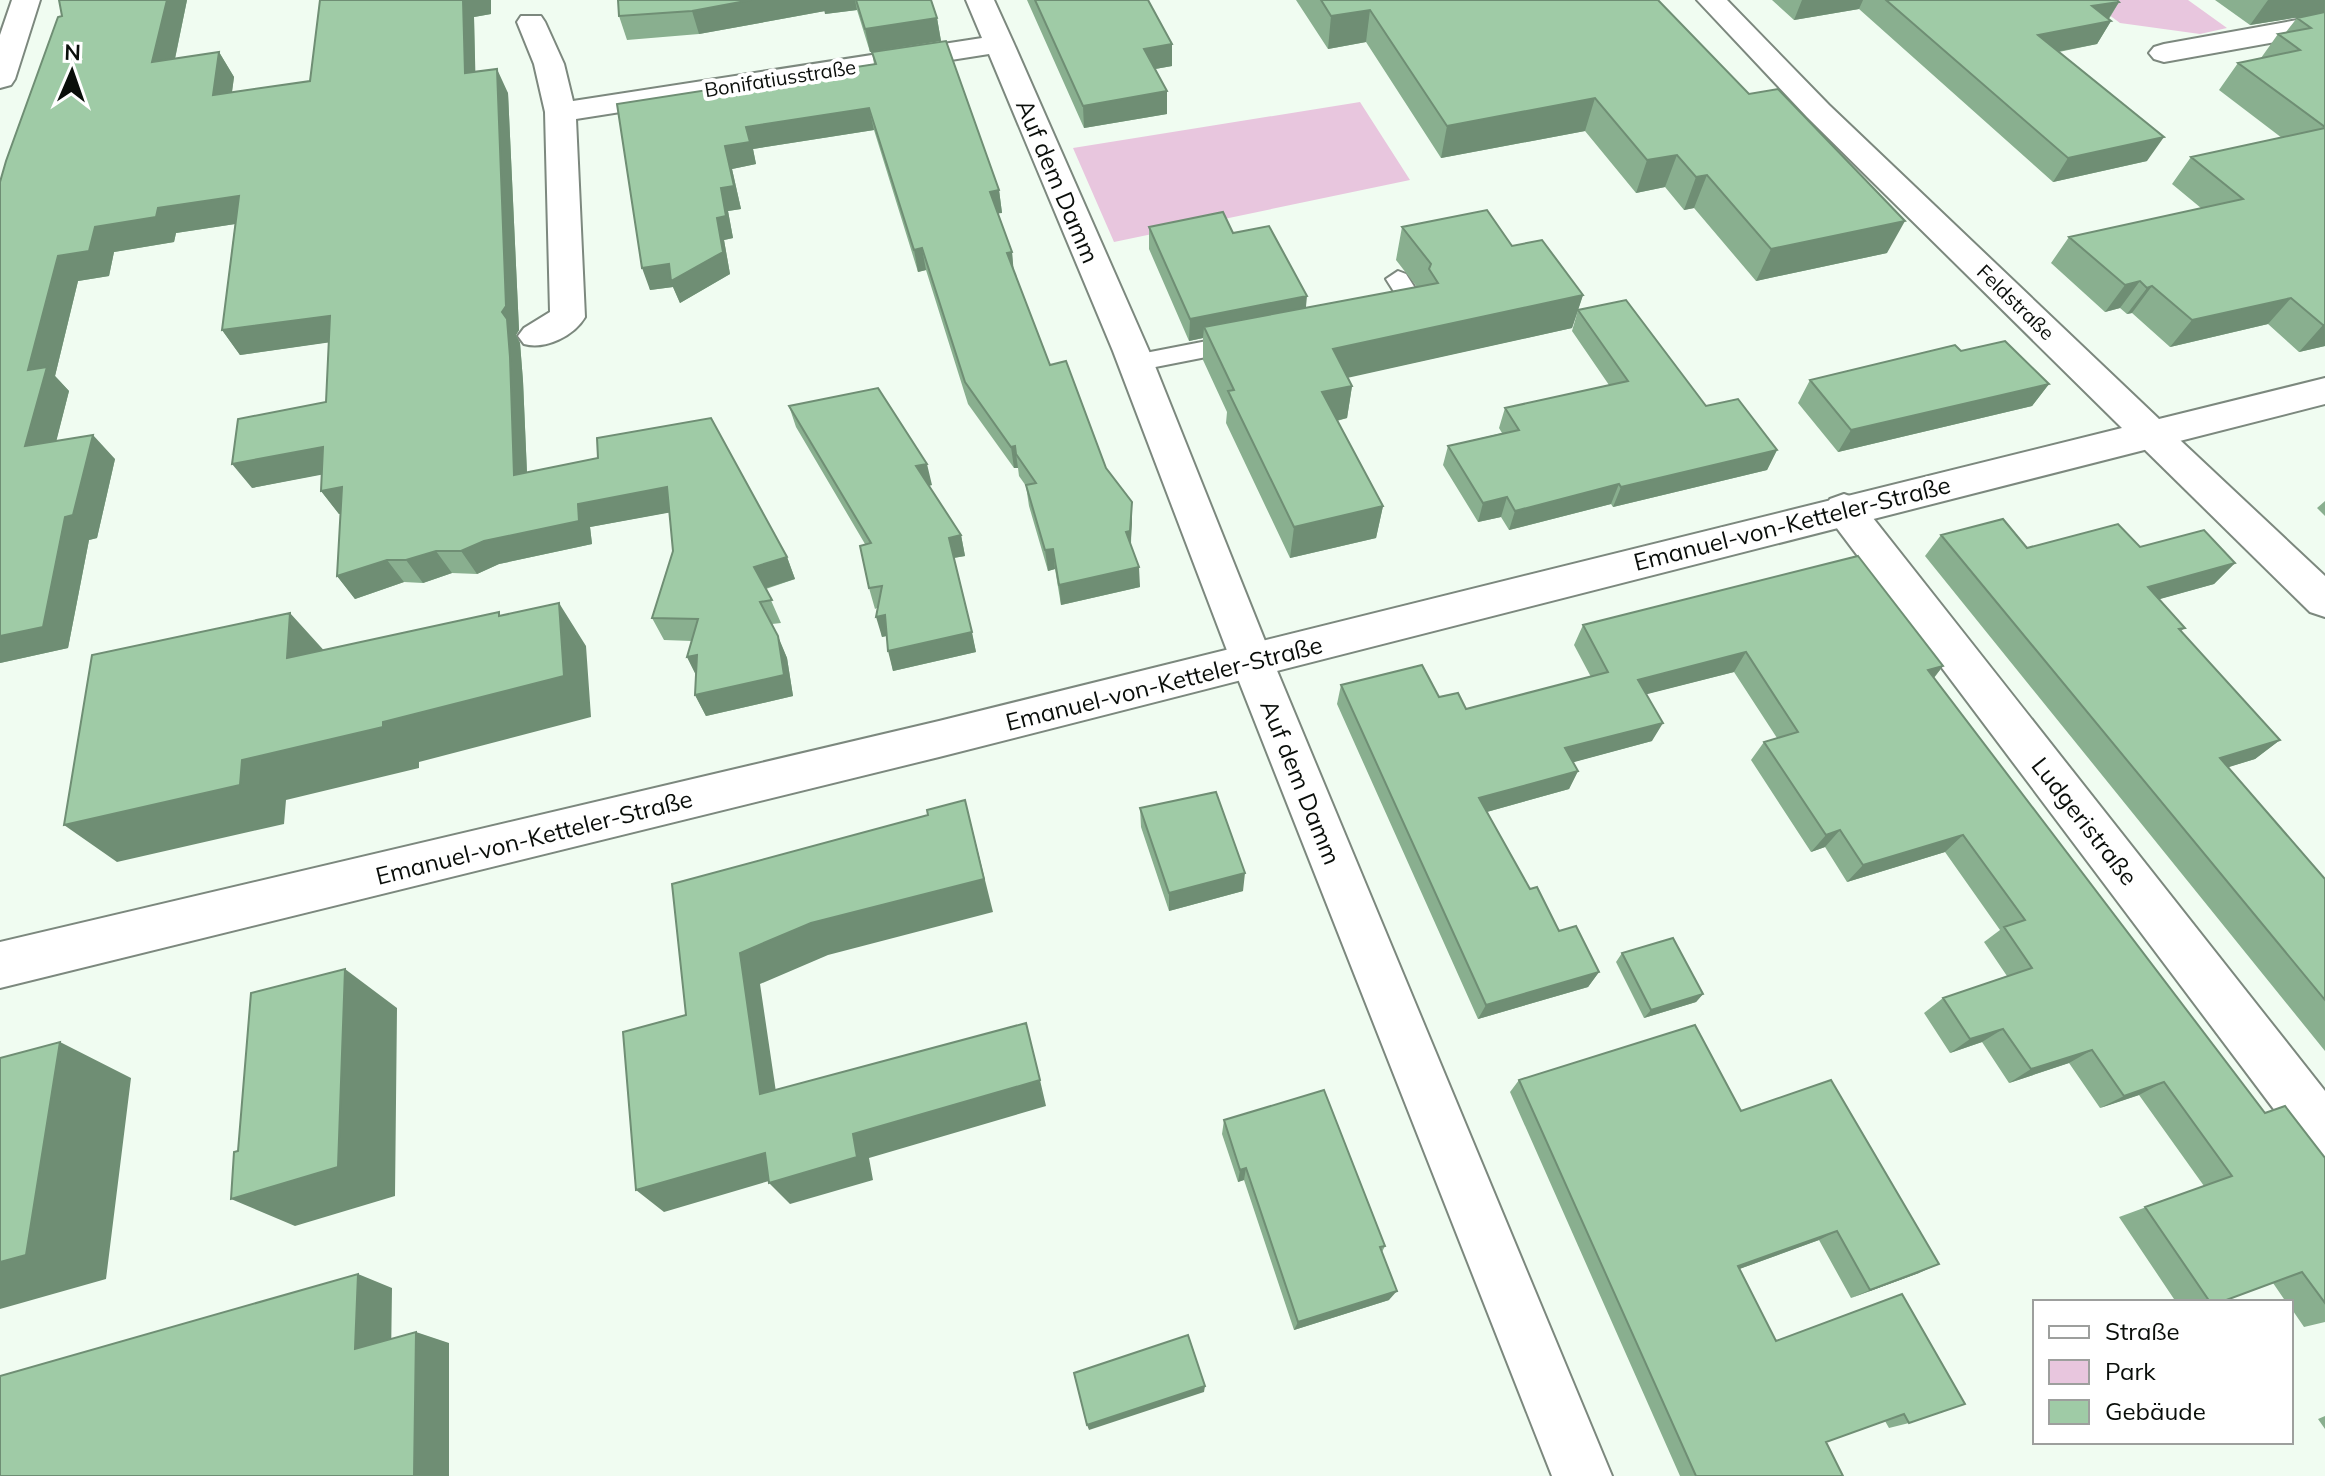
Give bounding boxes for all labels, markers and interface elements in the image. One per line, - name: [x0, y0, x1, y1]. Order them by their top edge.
- north arrow: [32, 32, 112, 112]
- text: N: [64, 38, 81, 66]
- street label: Bonifatiusstraße: [703, 54, 857, 102]
- street label: Auf dem Damm: [1010, 95, 1106, 267]
- street label: Feldstraße: [1972, 259, 2060, 345]
- street label: Emanuel-von-Ketteler-Straße: [1631, 469, 1953, 577]
- street label: Emanuel-von-Ketteler-Straße: [1003, 629, 1325, 737]
- street label: Auf dem Damm: [1254, 695, 1348, 869]
- street label: Ludgeristraße: [2026, 751, 2144, 891]
- street label: Emanuel-von-Ketteler-Straße: [373, 783, 695, 891]
- legend: [2033, 1300, 2293, 1444]
- text: Straße: [2105, 1316, 2180, 1346]
- text: Park: [2105, 1356, 2156, 1386]
- text: Gebäude: [2105, 1396, 2206, 1426]

